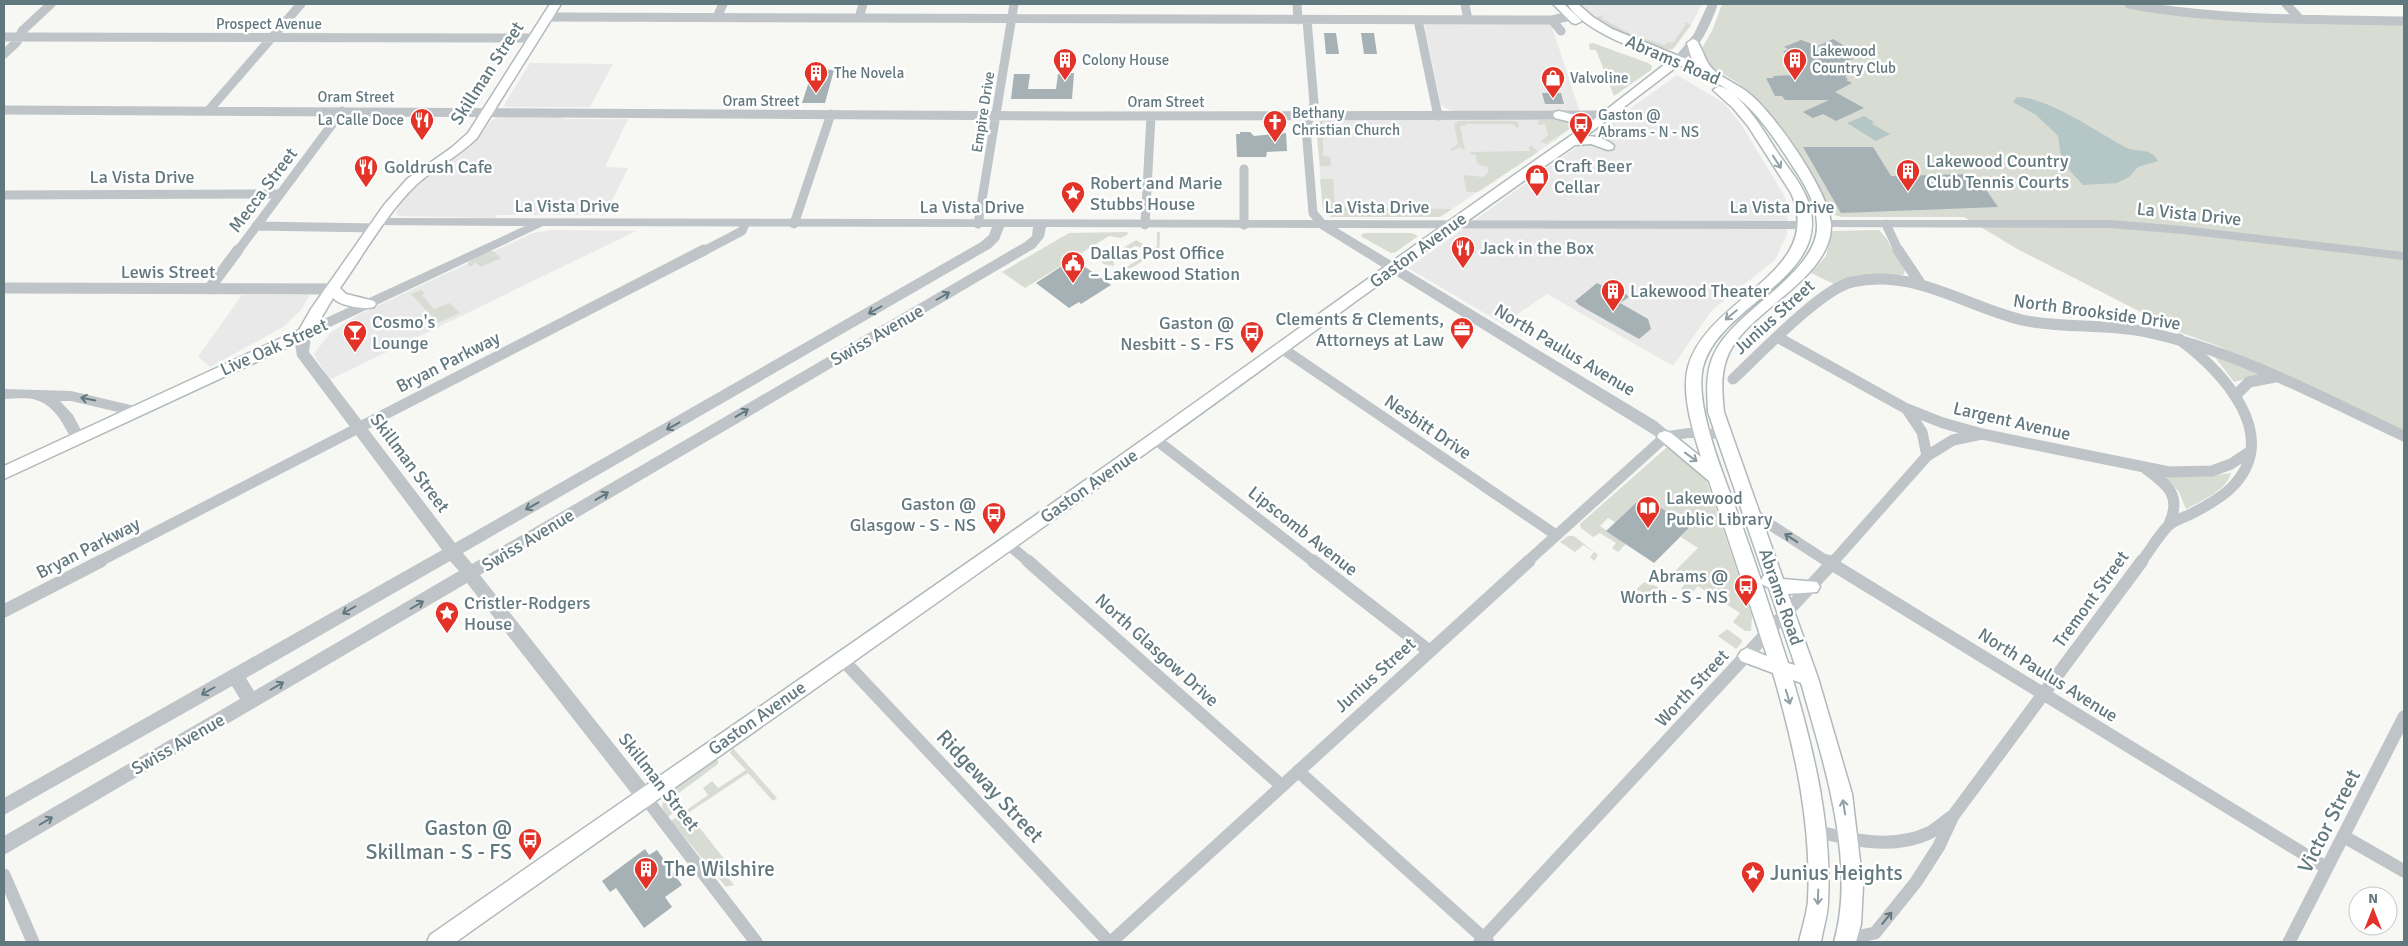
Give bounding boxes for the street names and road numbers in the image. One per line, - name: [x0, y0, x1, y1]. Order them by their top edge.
- street label: Prospect Avenue: [216, 15, 322, 33]
- street label: Skillman Street: [446, 17, 528, 129]
- street label: Abrams Road: [1622, 30, 1724, 90]
- street label: Empire Drive: [968, 70, 998, 154]
- street label: Oram Street: [317, 88, 395, 106]
- street label: Oram Street: [722, 92, 800, 110]
- street label: Oram Street: [1127, 93, 1205, 111]
- street label: Mecca Street: [224, 143, 302, 237]
- street label: La Vista Drive: [89, 166, 195, 188]
- street label: La Vista Drive: [514, 195, 620, 217]
- street label: La Vista Drive: [919, 196, 1025, 218]
- street label: La Vista Drive: [1324, 196, 1430, 218]
- street label: La Vista Drive: [1729, 196, 1835, 218]
- street label: La Vista Drive: [2136, 198, 2242, 230]
- street label: Gaston Avenue: [1365, 208, 1471, 292]
- street label: Lewis Street: [121, 261, 215, 283]
- street label: Junius Street: [1729, 275, 1819, 359]
- street label: North Brookside Drive: [2012, 289, 2182, 335]
- street label: North Paulus Avenue: [1491, 299, 1639, 401]
- street label: Swiss Avenue: [827, 300, 927, 370]
- street label: Live Oak Street: [217, 314, 331, 380]
- street label: Bryan Parkway: [392, 326, 504, 398]
- street label: Nesbitt Drive: [1380, 390, 1476, 464]
- street label: Largent Avenue: [1951, 397, 2073, 445]
- street label: Skillman Street: [366, 409, 454, 517]
- street label: Gaston Avenue: [1036, 444, 1142, 528]
- street label: Lipscomb Avenue: [1244, 481, 1362, 581]
- street label: Swiss Avenue: [478, 504, 578, 576]
- street label: Bryan Parkway: [32, 512, 144, 584]
- street label: Abrams Road: [1754, 546, 1808, 648]
- street label: Tremont Street: [2049, 546, 2133, 652]
- street label: North Glasgow Drive: [1091, 589, 1223, 711]
- street label: North Paulus Avenue: [1974, 623, 2122, 727]
- street label: Junius Street: [1330, 633, 1420, 717]
- street label: Worth Street: [1651, 645, 1733, 731]
- street label: Gaston Avenue: [704, 676, 810, 760]
- street label: Swiss Avenue: [128, 709, 228, 779]
- street label: Ridgeway Street: [931, 724, 1049, 848]
- street label: Skillman Street: [614, 729, 704, 835]
- street label: Victor Street: [2292, 765, 2366, 877]

